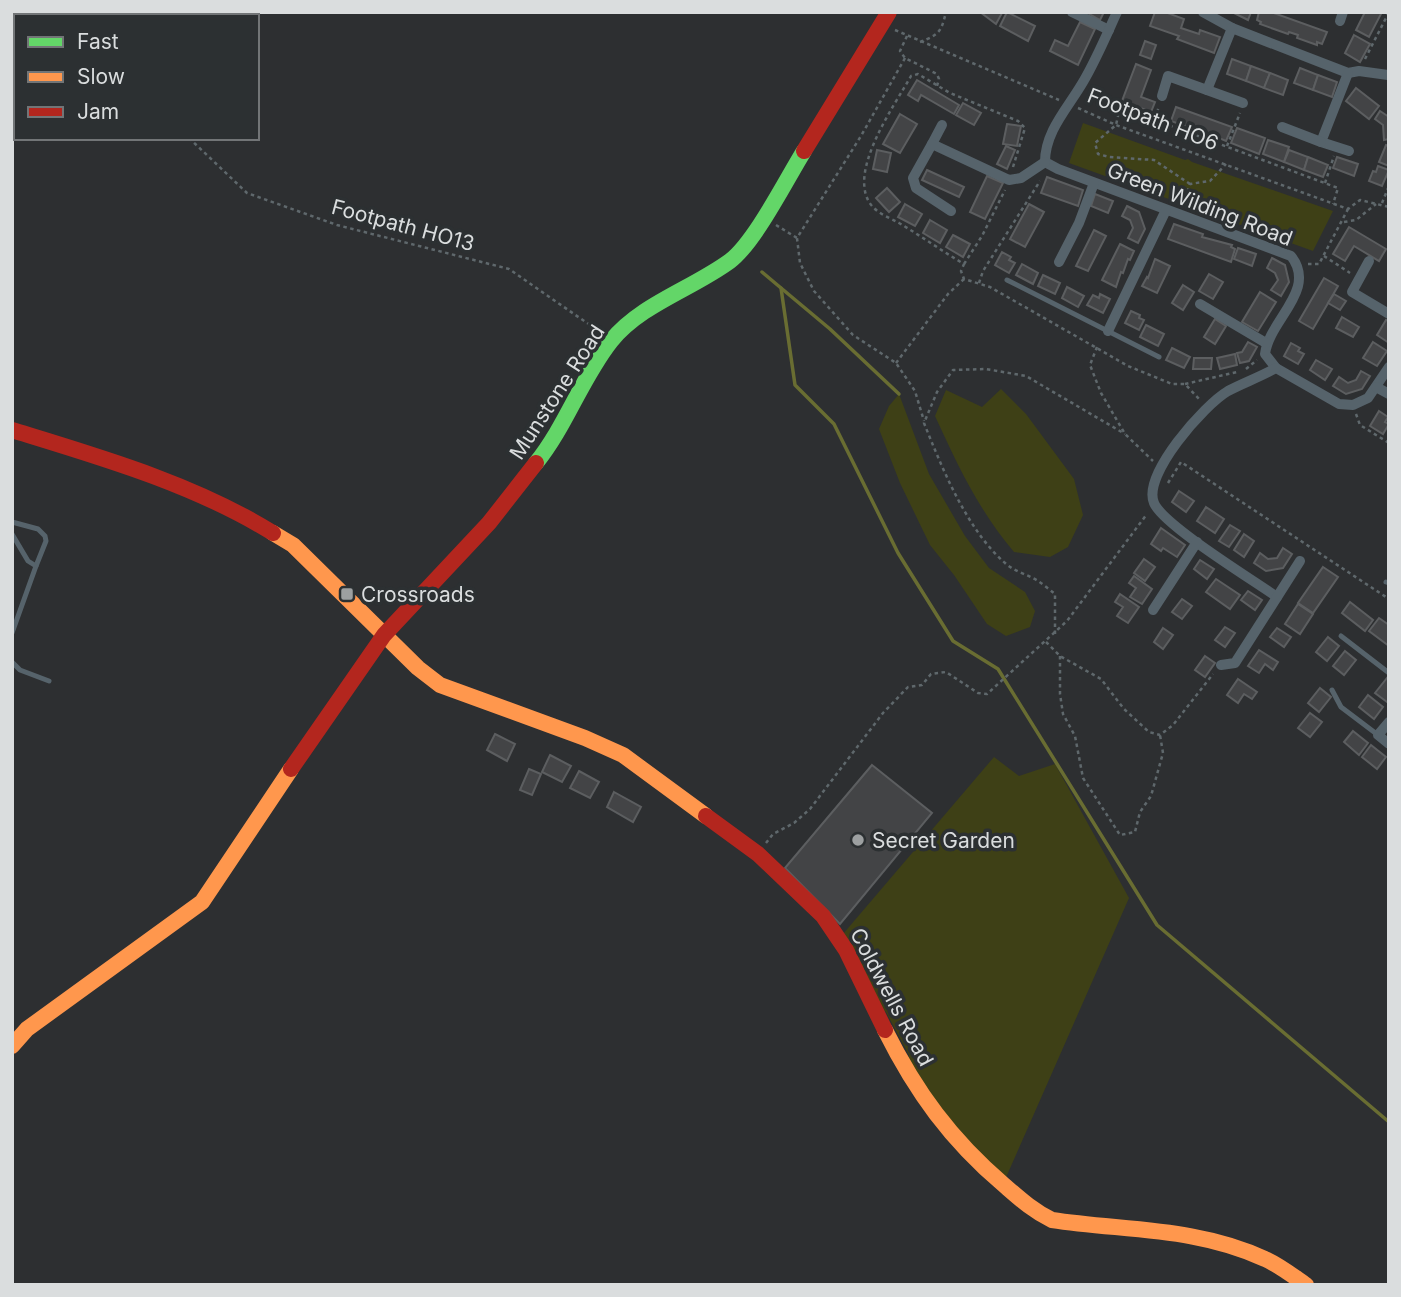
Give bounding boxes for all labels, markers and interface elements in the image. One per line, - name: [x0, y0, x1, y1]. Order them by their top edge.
- legend: [14, 14, 259, 140]
- text: Fast: [77, 29, 119, 54]
- text: Slow: [77, 64, 125, 89]
- street label: Footpath HO6: [1084, 83, 1222, 155]
- text: Jam: [77, 99, 119, 124]
- street label: Green Wilding Road: [1104, 157, 1296, 251]
- street label: Footpath HO13: [329, 194, 477, 256]
- street label: Munstone Road: [504, 320, 610, 464]
- place label: Crossroads: [361, 582, 475, 607]
- marker: Crossroads: [339, 586, 355, 602]
- place label: Secret Garden: [872, 828, 1015, 853]
- marker: Secret Garden: [850, 832, 866, 848]
- street label: Coldwells Road: [845, 924, 939, 1070]

